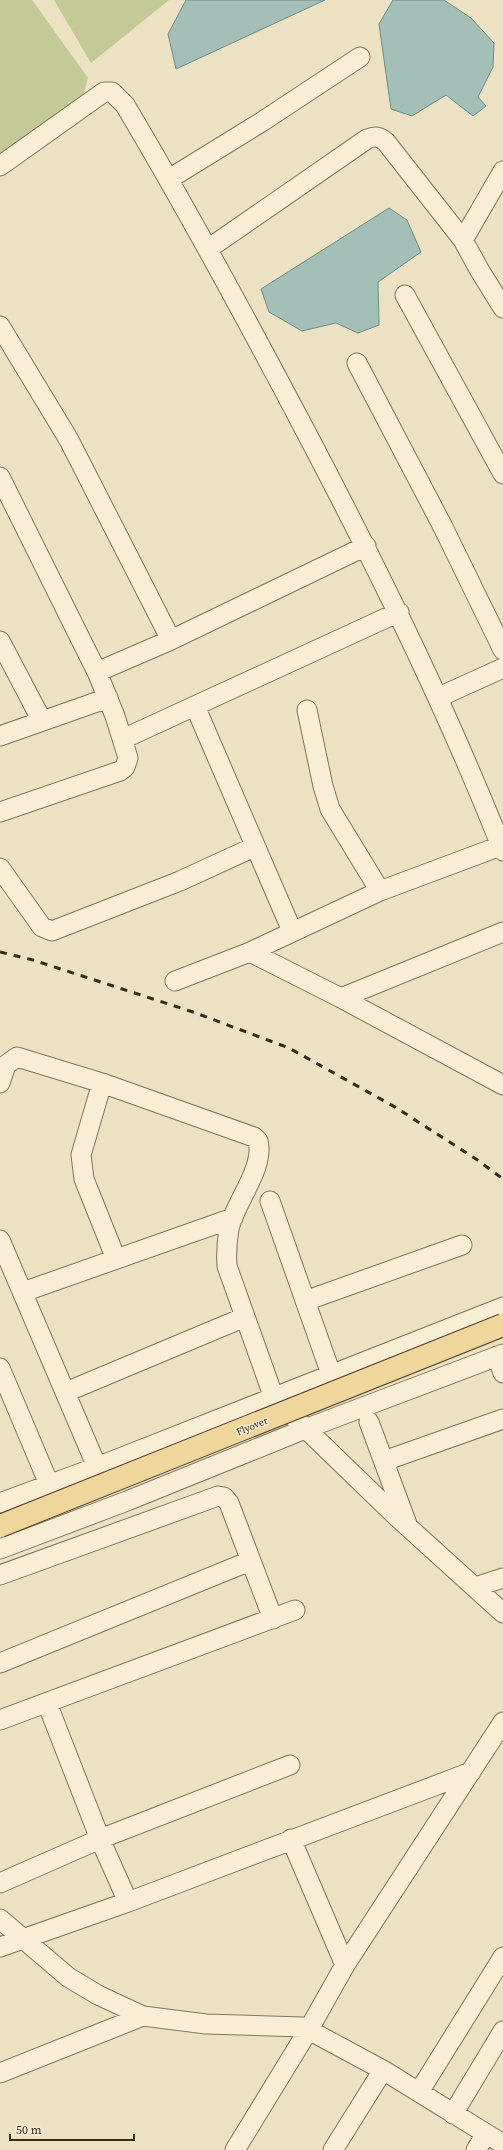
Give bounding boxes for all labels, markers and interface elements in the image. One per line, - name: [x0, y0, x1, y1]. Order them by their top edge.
- street label: Flyover: [234, 1413, 271, 1438]
- scale bar: [10, 2116, 134, 2142]
- text: 50 m: [16, 2122, 42, 2138]

